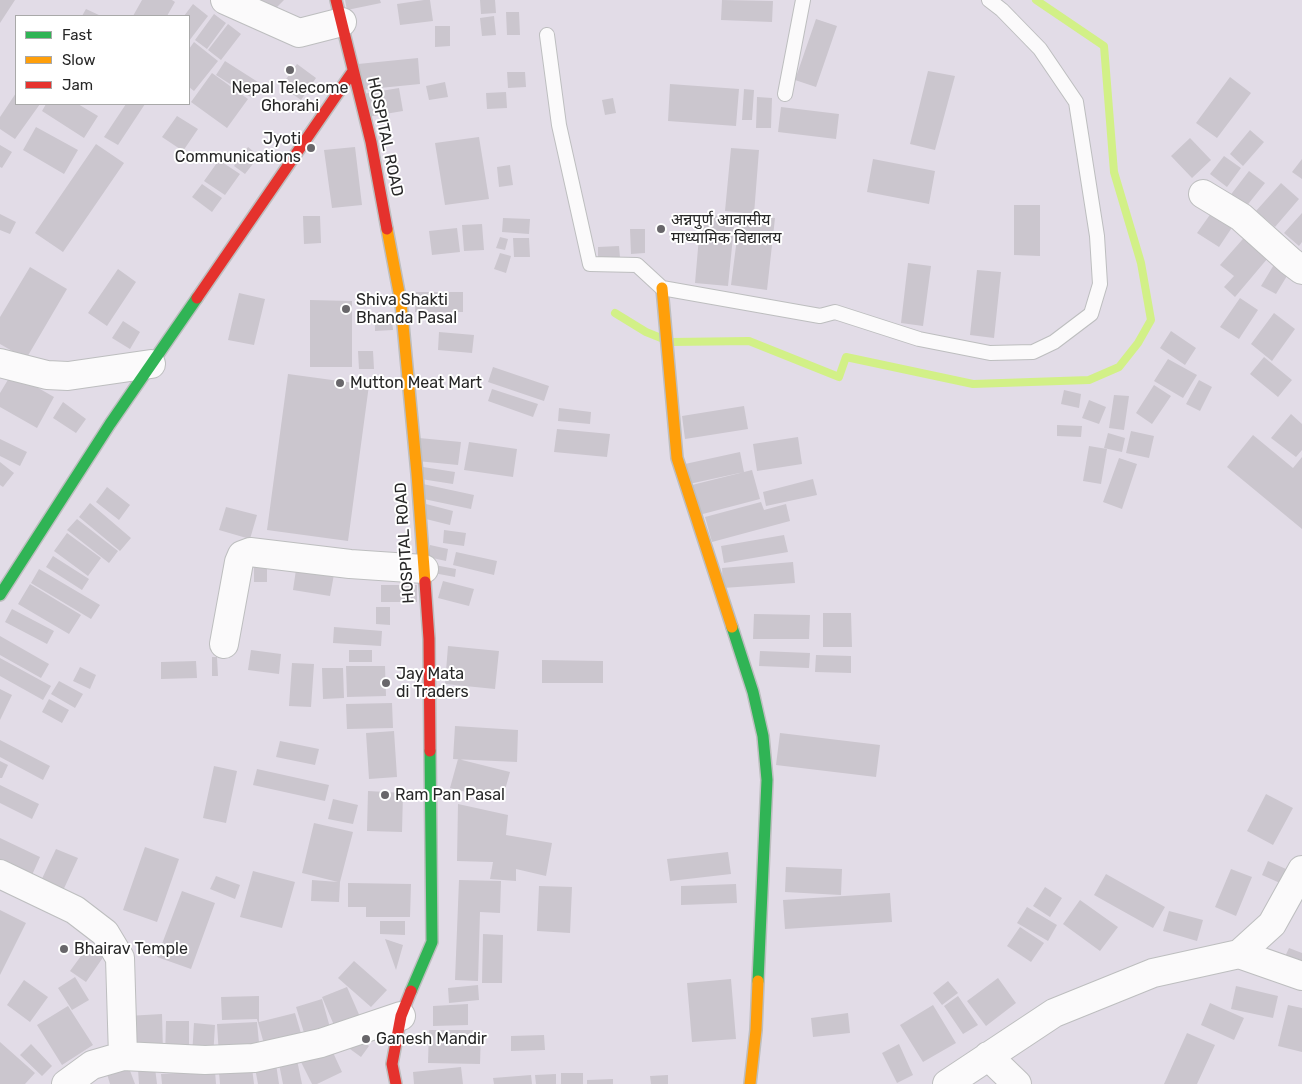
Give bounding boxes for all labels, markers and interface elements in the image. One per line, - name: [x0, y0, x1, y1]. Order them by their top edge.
- legend: [15, 15, 190, 105]
- text: Fast: [62, 26, 92, 44]
- text: Slow: [62, 51, 95, 69]
- marker: Nepal Telecome Ghorahi: [284, 64, 296, 76]
- text: Jam: [62, 76, 93, 94]
- street label: HOSPITAL ROAD: [363, 76, 407, 198]
- place label: Nepal Telecome Ghorahi: [232, 78, 348, 116]
- place label: Jyoti Communications: [175, 129, 301, 167]
- marker: Jyoti Communications: [305, 142, 317, 154]
- place label: अन्नपुर्ण आवासीय माध्यामिक विद्यालय: [671, 210, 781, 248]
- marker: अन्नपुर्ण आवासीय माध्यामिक विद्यालय: [655, 223, 667, 235]
- place label: Shiva Shakti Bhanda Pasal: [356, 290, 457, 328]
- marker: Shiva Shakti Bhanda Pasal: [340, 303, 352, 315]
- place label: Mutton Meat Mart: [350, 373, 482, 393]
- marker: Mutton Meat Mart: [334, 377, 346, 389]
- street label: HOSPITAL ROAD: [391, 482, 419, 604]
- place label: Jay Mata di Traders: [396, 664, 469, 702]
- marker: Jay Mata di Traders: [380, 677, 392, 689]
- place label: Ram Pan Pasal: [395, 785, 505, 805]
- marker: Ram Pan Pasal: [379, 789, 391, 801]
- place label: Bhairav Temple: [74, 939, 188, 959]
- marker: Bhairav Temple: [58, 943, 70, 955]
- place label: Ganesh Mandir: [376, 1029, 487, 1049]
- marker: Ganesh Mandir: [360, 1033, 372, 1045]

